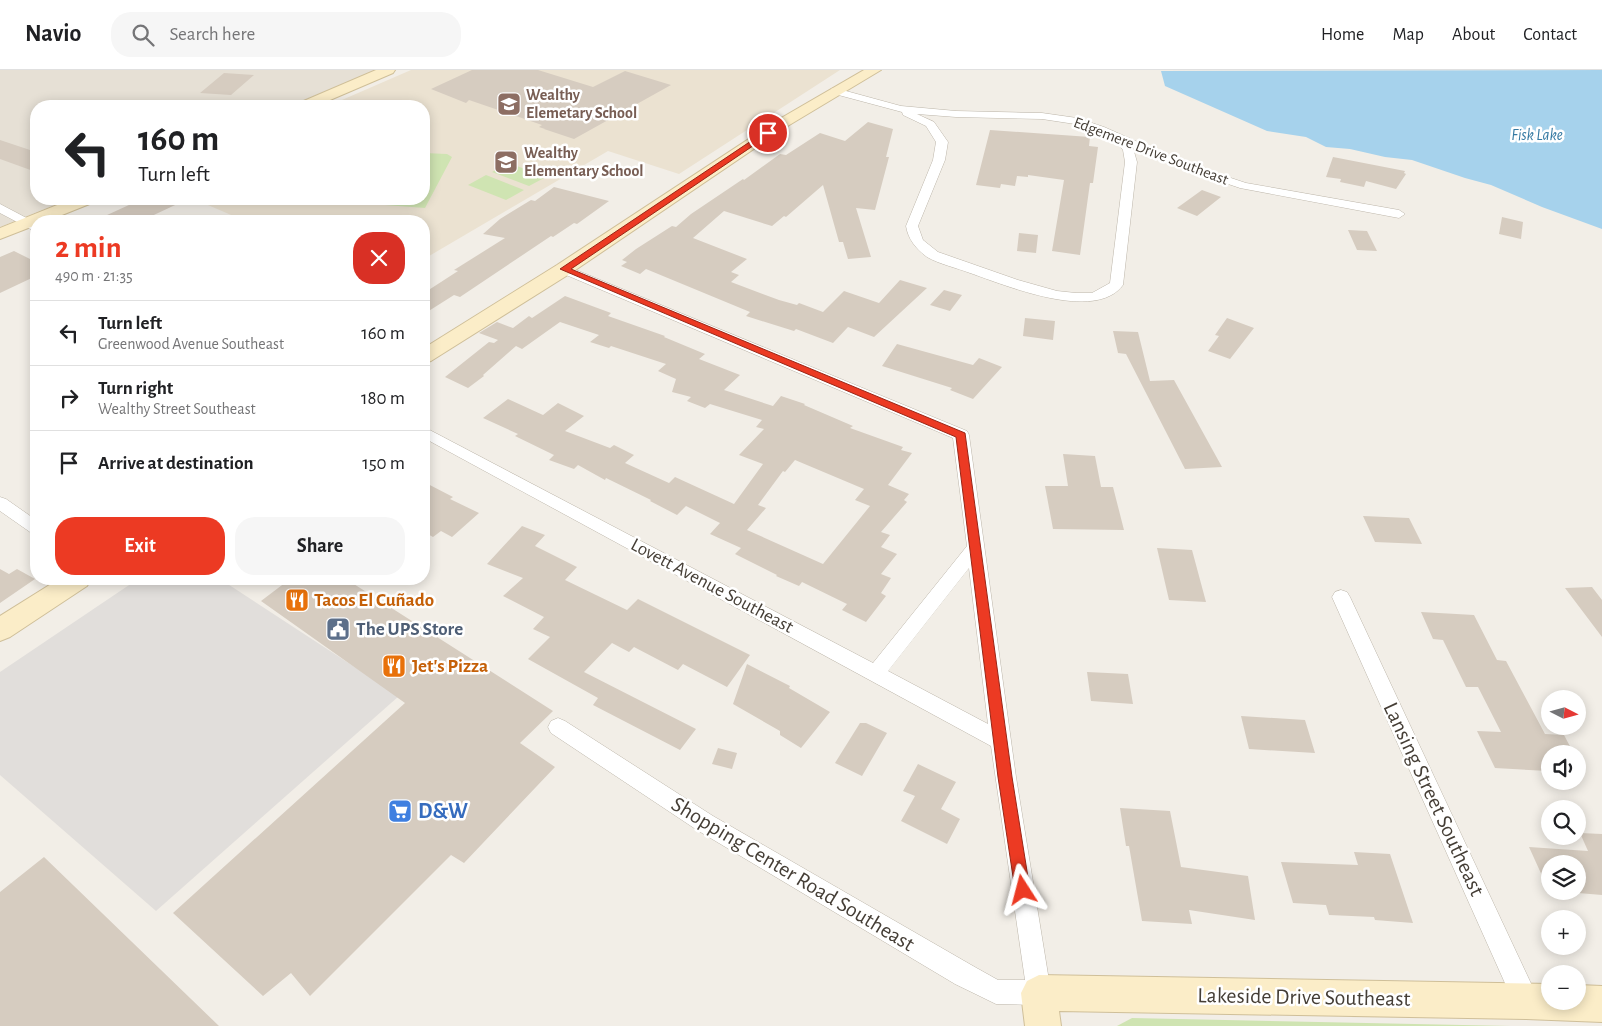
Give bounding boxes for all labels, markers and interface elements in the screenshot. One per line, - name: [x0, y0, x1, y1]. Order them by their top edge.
- search box: [111, 12, 461, 57]
- icon: search: [129, 21, 157, 49]
- text: Navio: [25, 22, 81, 46]
- text: Search here: [169, 25, 255, 44]
- text: Home: [1321, 26, 1364, 44]
- text: Map: [1392, 26, 1424, 44]
- text: About: [1452, 26, 1495, 44]
- text: Contact: [1523, 26, 1577, 44]
- place label: Wealthy Elemetary School: [526, 87, 637, 122]
- school or university icon: Wealthy Elemetary School: [496, 91, 522, 117]
- pin: [747, 112, 789, 154]
- street label: Edgemere Drive Southeast: [1071, 114, 1231, 188]
- icon: arrive: [754, 119, 782, 147]
- icon: left: [55, 120, 120, 185]
- text: 160 m: [138, 122, 219, 157]
- water label: Fisk Lake: [1511, 127, 1563, 143]
- place label: Wealthy Elementary School: [524, 145, 644, 180]
- school or university icon: Wealthy Elementary School: [493, 149, 519, 175]
- text: Turn left: [138, 163, 210, 185]
- button: close: [353, 232, 405, 284]
- text: 2 min: [55, 233, 122, 263]
- text: 490 m · 21:35: [55, 268, 133, 284]
- text: Turn left: [98, 314, 162, 333]
- icon: left: [55, 319, 83, 347]
- text: 160 m: [361, 324, 405, 343]
- text: Greenwood Avenue Southeast: [98, 336, 284, 352]
- text: Turn right: [98, 379, 173, 398]
- icon: right: [55, 384, 83, 412]
- text: 180 m: [361, 389, 405, 408]
- text: Wealthy Street Southeast: [98, 401, 256, 417]
- icon: arrive: [55, 449, 83, 477]
- text: Arrive at destination: [98, 454, 254, 473]
- text: 150 m: [362, 454, 405, 473]
- button: Exit: [55, 517, 225, 575]
- button: Share: [235, 517, 405, 575]
- street label: Lovett Avenue Southeast: [628, 535, 796, 637]
- restaurant icon: Tacos El Cuñado: [284, 587, 310, 613]
- place label: Tacos El Cuñado: [314, 591, 434, 610]
- public building icon: The UPS Store: [325, 616, 351, 642]
- place label: The UPS Store: [356, 620, 463, 639]
- restaurant icon: Jet's Pizza: [381, 653, 407, 679]
- place label: Jet's Pizza: [412, 657, 488, 676]
- north arrow: [1541, 690, 1586, 735]
- map controls: [1541, 690, 1586, 1010]
- street label: Lansing Street Southeast: [1379, 699, 1489, 899]
- button: sound: [1541, 745, 1586, 790]
- street label: Shopping Center Road Southeast: [668, 793, 918, 955]
- supermarket icon: D&W: [387, 798, 413, 824]
- place label: D&W: [418, 800, 468, 822]
- button: search: [1541, 800, 1586, 845]
- button: layers: [1541, 855, 1586, 900]
- position arrow: [996, 863, 1048, 915]
- button: +: [1541, 910, 1586, 955]
- button: −: [1541, 965, 1586, 1010]
- street label: Lakeside Drive Southeast: [1197, 984, 1411, 1010]

